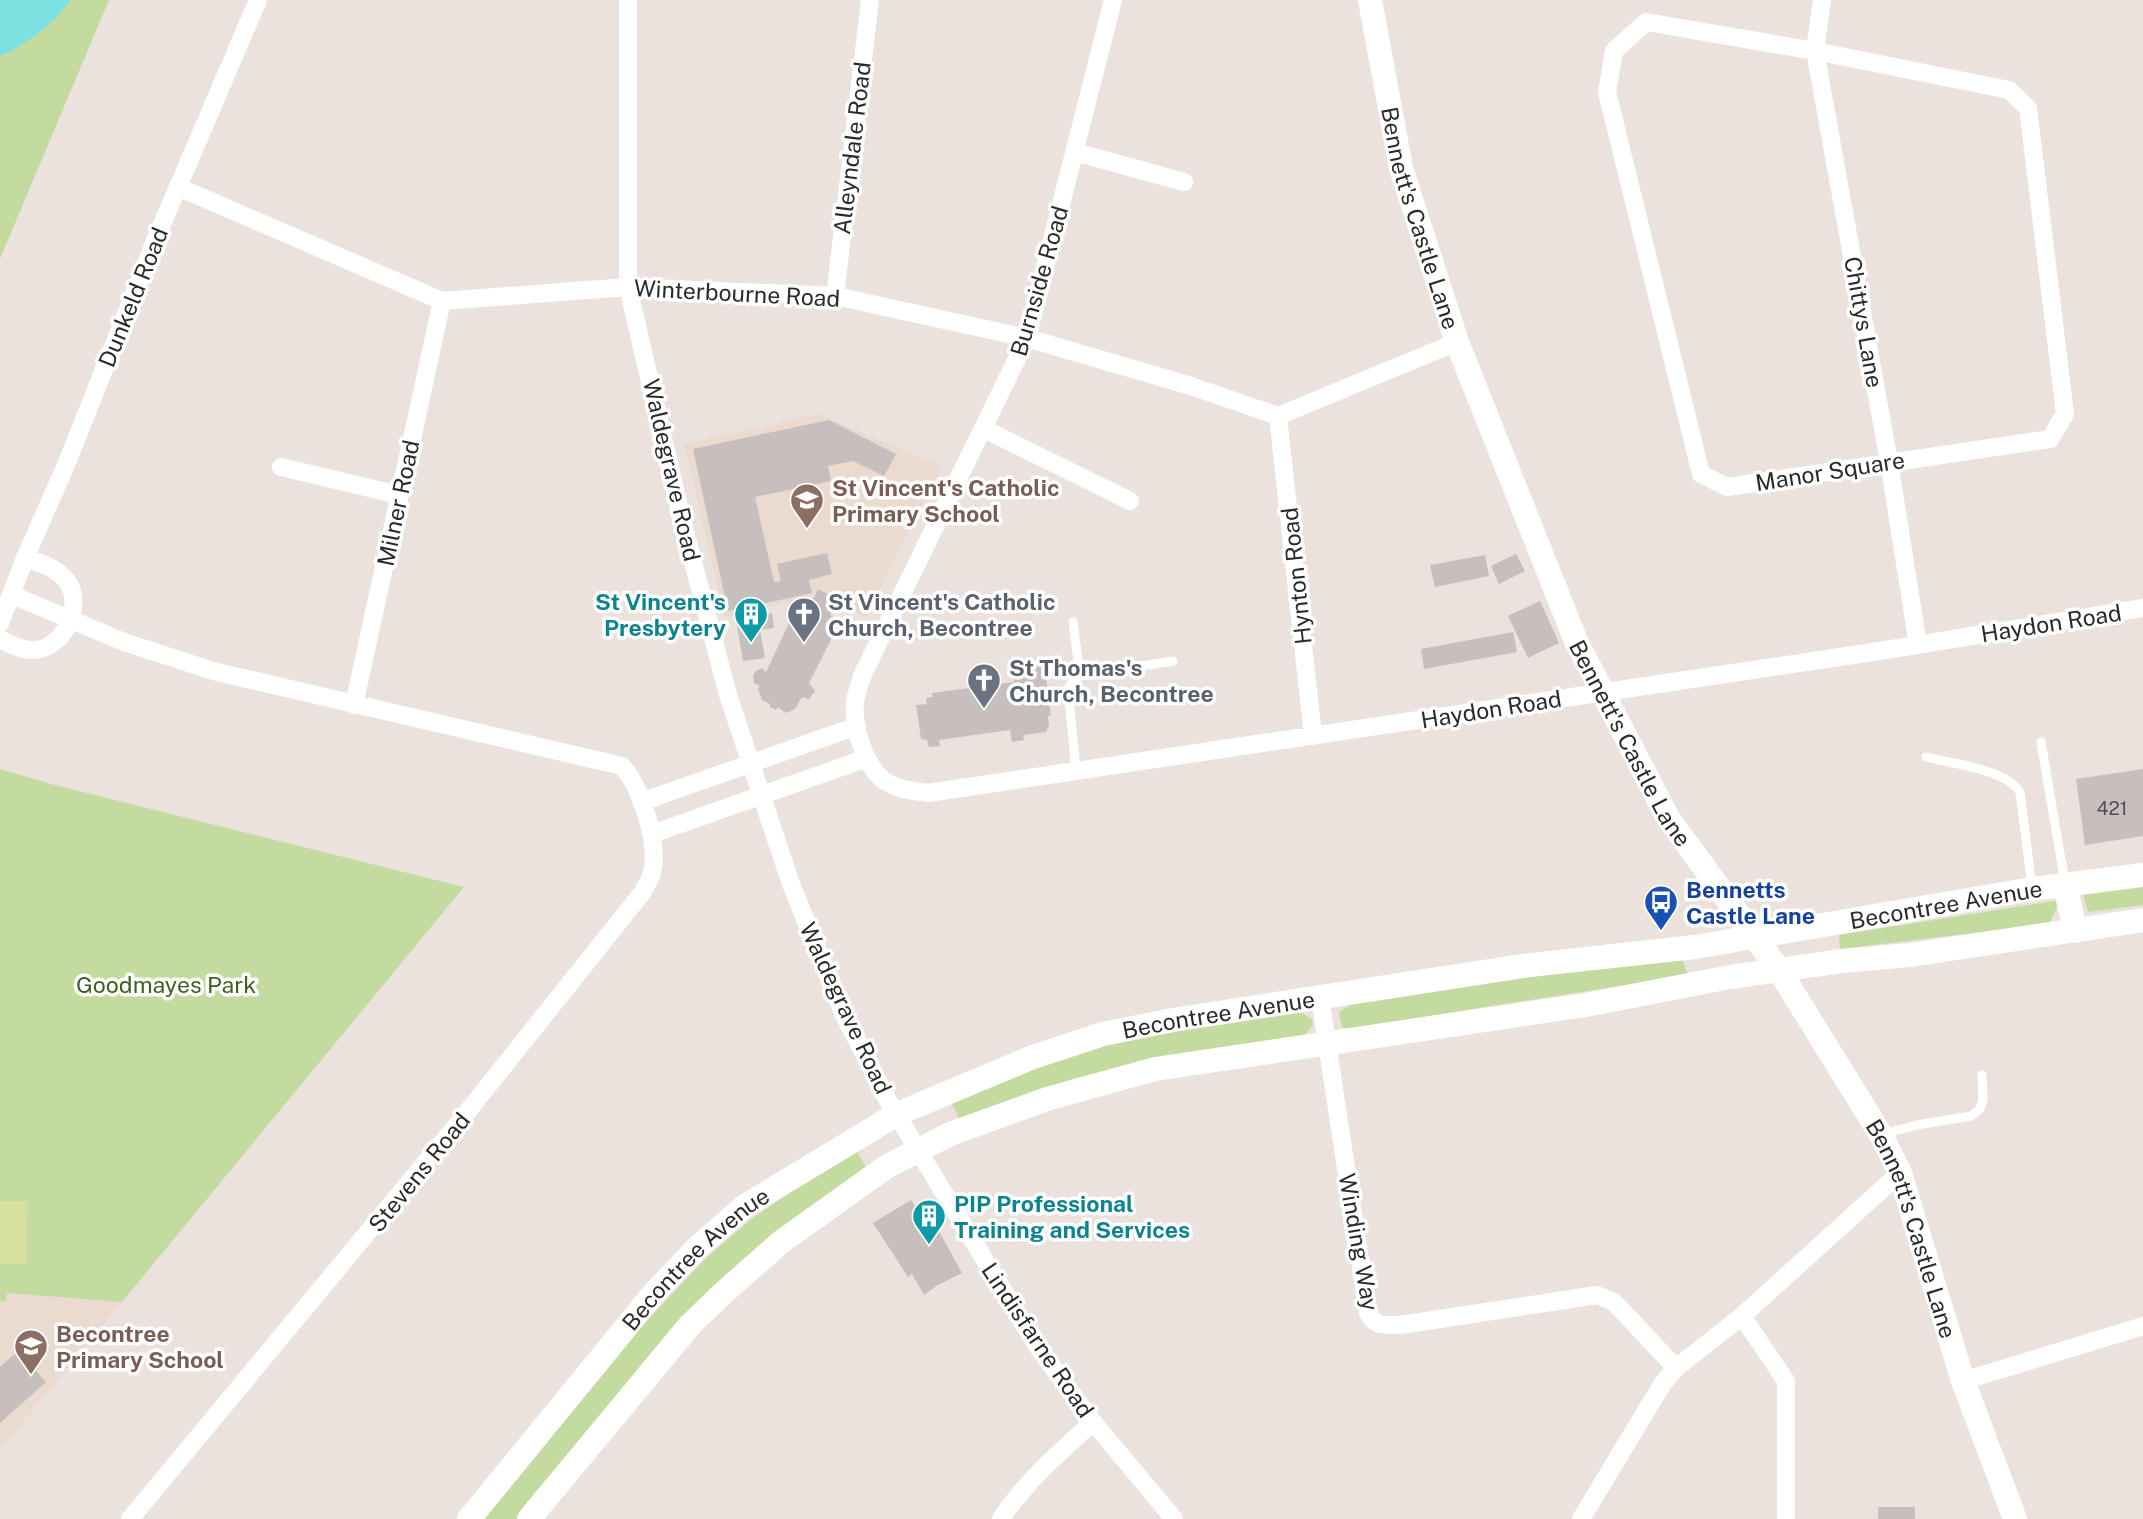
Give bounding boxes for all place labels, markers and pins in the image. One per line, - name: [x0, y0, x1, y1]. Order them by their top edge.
- place label: St Vincent's Catholic Primary School: [832, 474, 1059, 527]
- school or university icon: St Vincent's Catholic Primary School: [788, 481, 826, 530]
- place label: St Vincent's Presbytery: [595, 588, 726, 641]
- place label: St Vincent's Catholic Church, Becontree: [828, 588, 1055, 641]
- building icon: St Vincent's Presbytery: [732, 595, 770, 644]
- church icon: St Vincent's Catholic Church, Becontree: [785, 595, 823, 644]
- place label: St Thomas's Church, Becontree: [1009, 654, 1214, 707]
- church icon: St Thomas's Church, Becontree: [965, 661, 1003, 710]
- place label: Bennetts Castle Lane: [1686, 876, 1815, 929]
- bus stop icon: Bennetts Castle Lane: [1642, 883, 1680, 932]
- place label: PIP Professional Training and Services: [954, 1190, 1190, 1243]
- building icon: PIP Professional Training and Services: [910, 1197, 948, 1246]
- place label: Becontree Primary School: [56, 1320, 224, 1373]
- school or university icon: Becontree Primary School: [12, 1327, 50, 1376]

